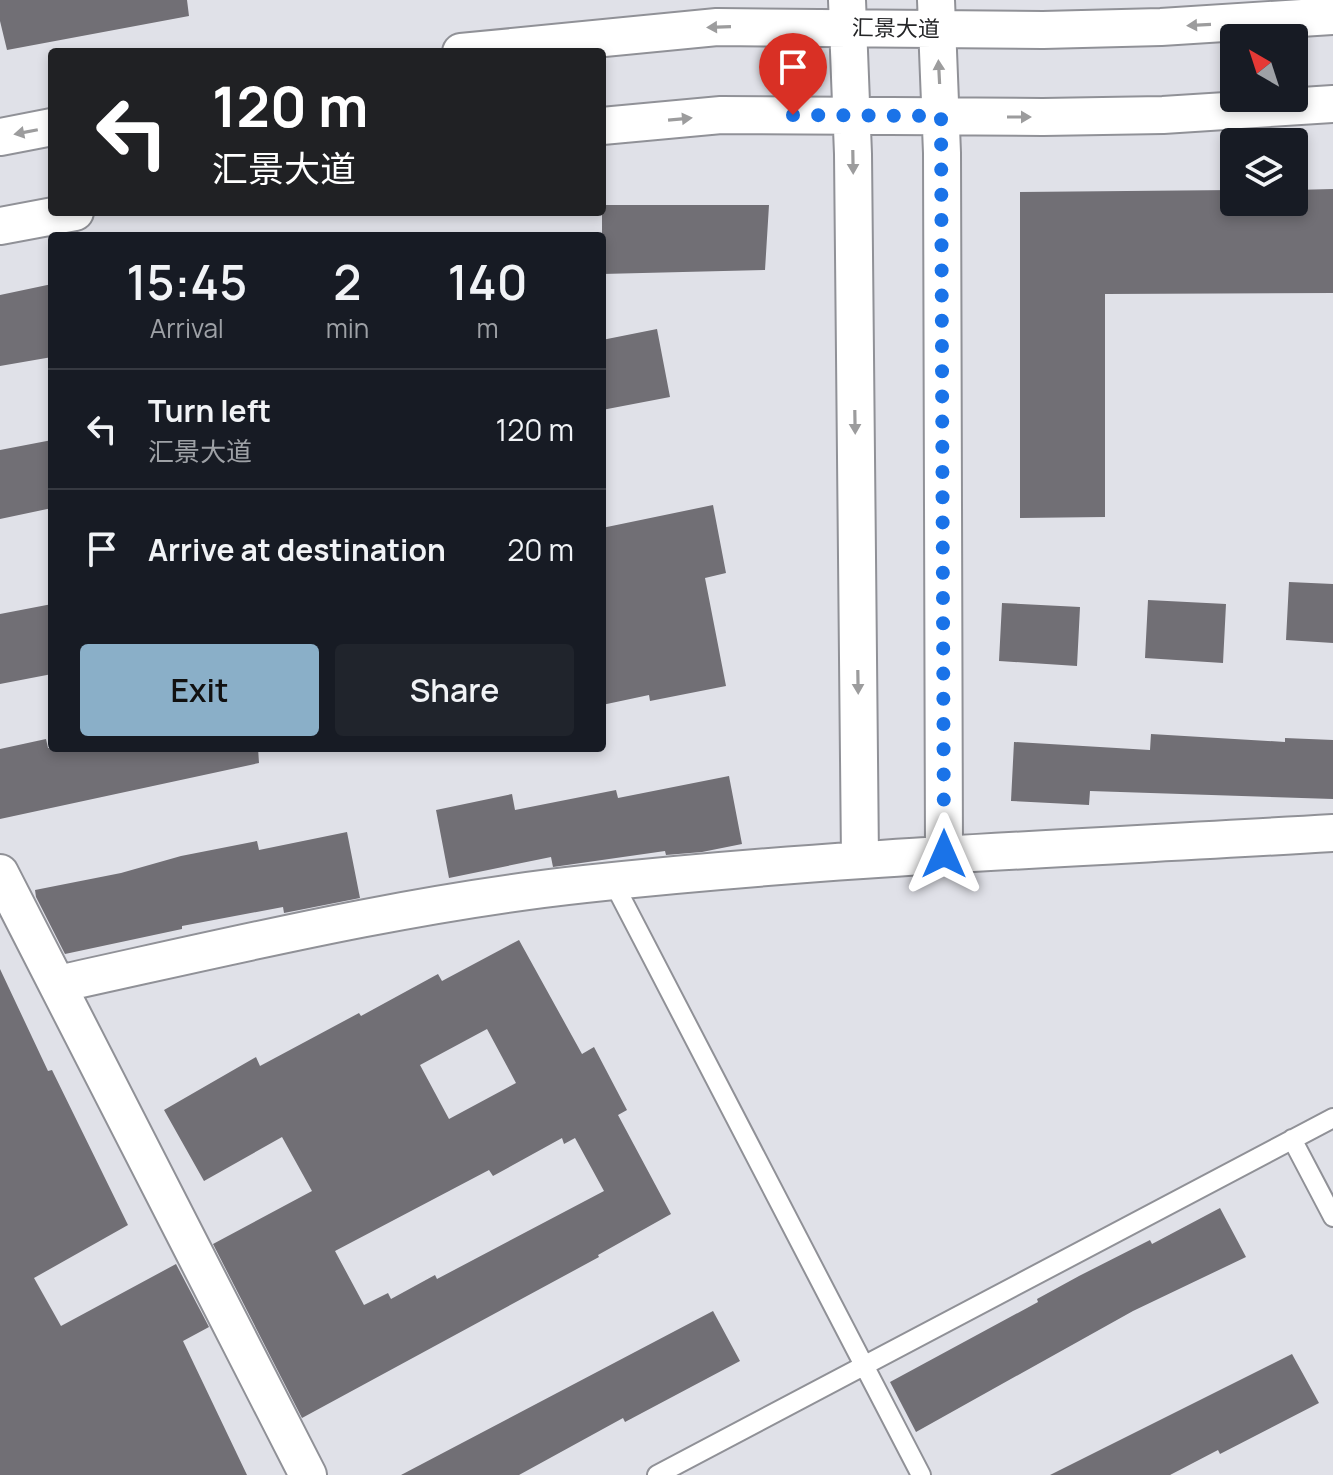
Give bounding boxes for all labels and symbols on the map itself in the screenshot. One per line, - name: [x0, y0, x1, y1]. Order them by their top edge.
- street label: 汇景大道: [852, 12, 940, 44]
- one-way arrow: [1186, 19, 1211, 32]
- one-way arrow: [706, 21, 731, 34]
- north arrow: [1220, 24, 1308, 112]
- pin: [759, 33, 827, 115]
- one-way arrow: [932, 59, 945, 84]
- one-way arrow: [1007, 111, 1032, 123]
- one-way arrow: [668, 112, 693, 125]
- one-way arrow: [13, 127, 38, 139]
- one-way arrow: [846, 150, 859, 175]
- one-way arrow: [849, 410, 862, 435]
- one-way arrow: [852, 670, 864, 695]
- position arrow: [902, 812, 986, 896]

